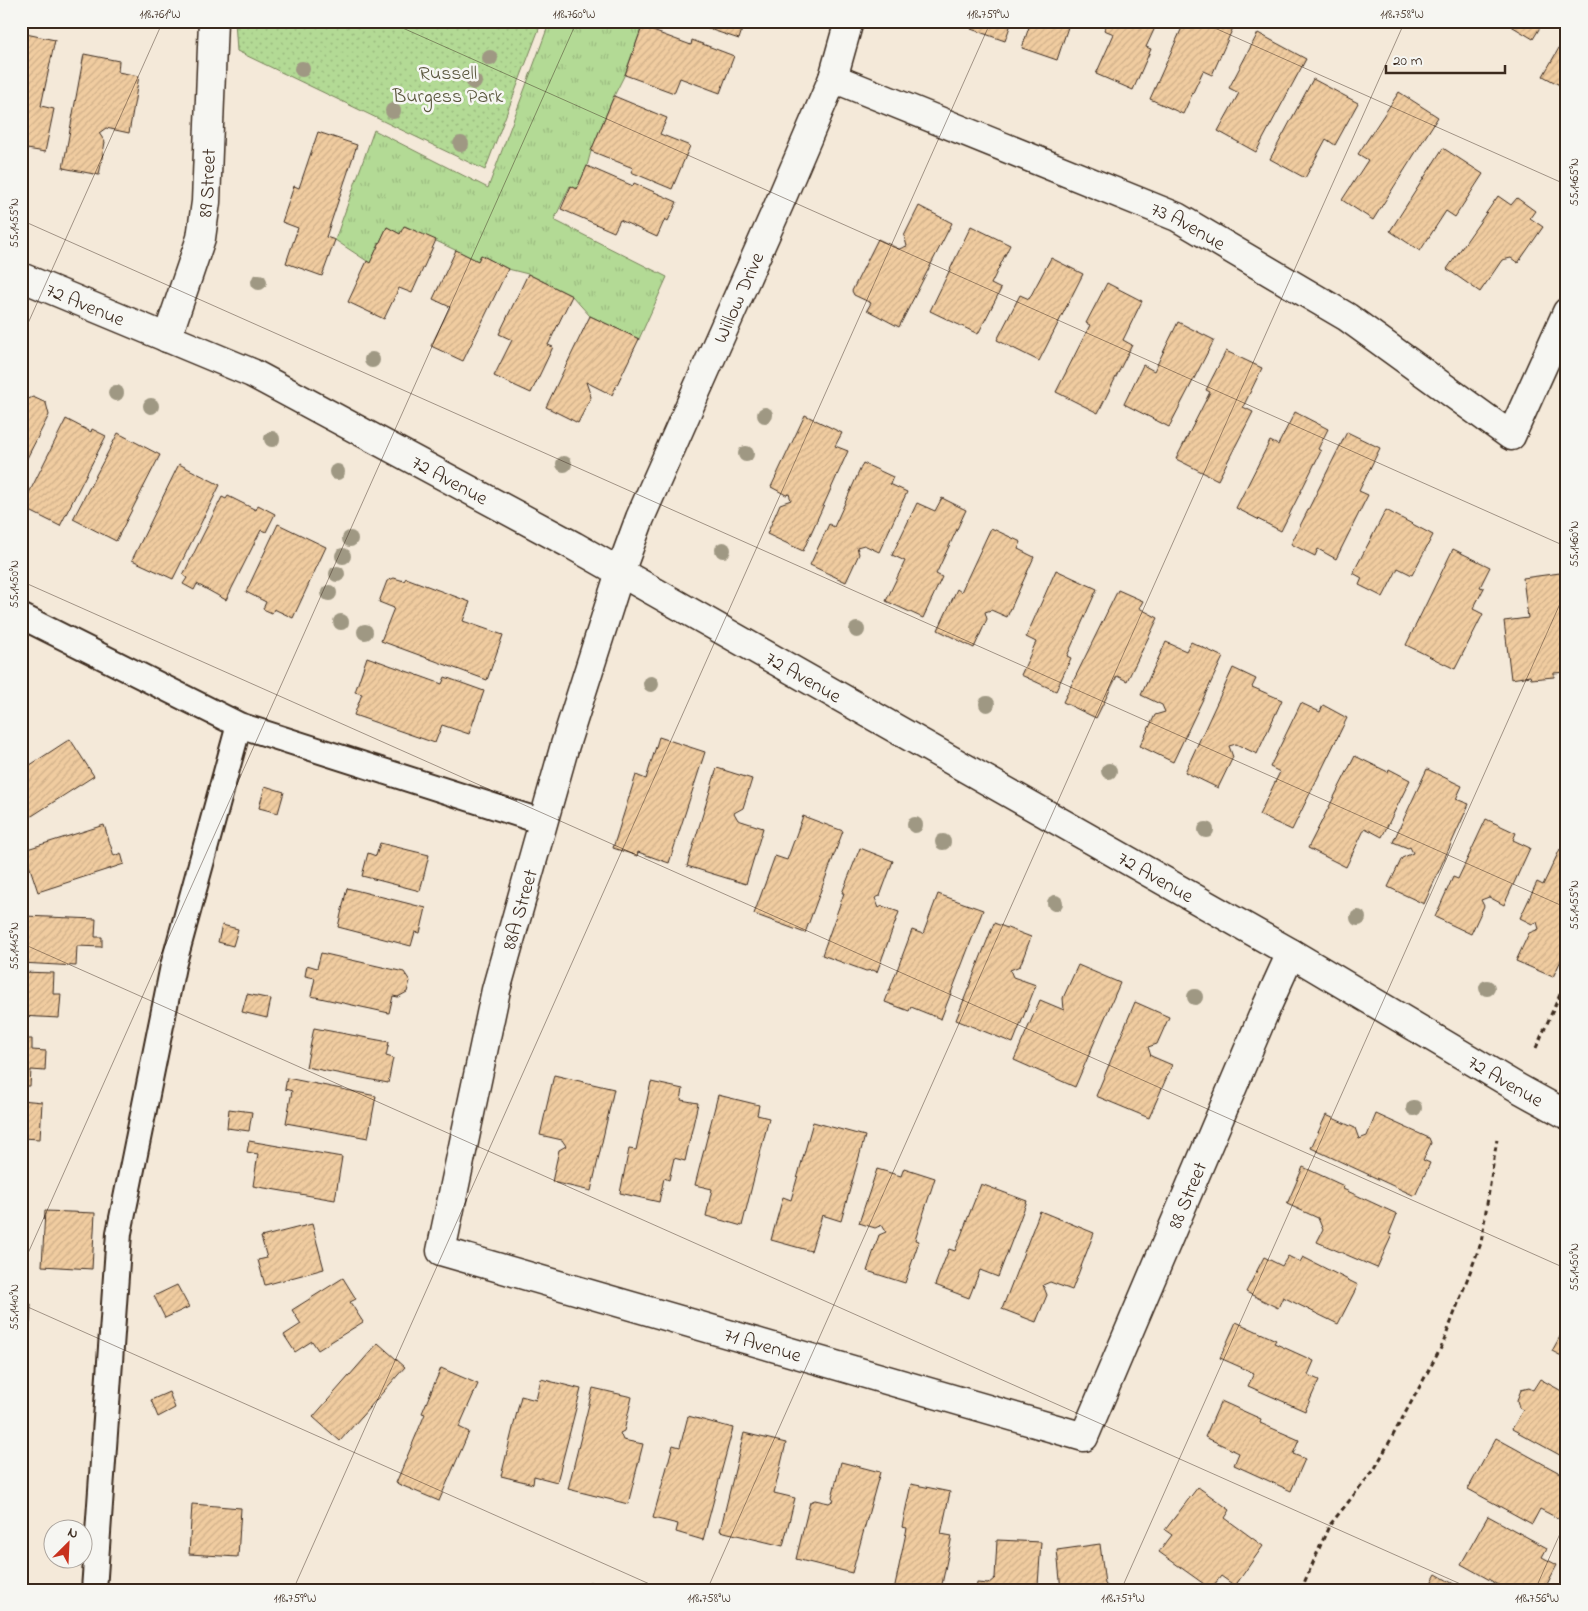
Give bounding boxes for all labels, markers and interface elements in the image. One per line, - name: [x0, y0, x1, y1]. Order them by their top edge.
- text: 118.761°W: [139, 6, 181, 24]
- text: 118.760°W: [553, 6, 595, 24]
- text: 118.759°W: [967, 6, 1009, 24]
- text: 118.758°W: [1380, 6, 1424, 24]
- scale bar: [1386, 42, 1504, 74]
- text: 20 m: [1393, 50, 1423, 72]
- park label: Russell Burgess Park: [392, 60, 503, 113]
- street label: 89 Street: [192, 148, 225, 220]
- text: 55.1465°N: [1566, 158, 1584, 206]
- street label: 73 Avenue: [1146, 196, 1230, 259]
- text: 55.1455°N: [6, 198, 24, 248]
- street label: Willow Drive: [707, 248, 773, 349]
- street label: 72 Avenue: [41, 277, 129, 336]
- street label: 72 Avenue: [405, 449, 492, 514]
- text: 55.1460°N: [1566, 521, 1584, 567]
- text: 55.1450°N: [6, 560, 24, 608]
- street label: 72 Avenue: [759, 646, 846, 712]
- street label: 72 Avenue: [1112, 845, 1198, 912]
- street label: 88A Street: [496, 866, 547, 953]
- text: 55.1455°N: [1566, 880, 1584, 930]
- text: 55.1445°N: [6, 922, 24, 970]
- street label: 72 Avenue: [1461, 1049, 1548, 1116]
- street label: 88 Street: [1162, 1158, 1216, 1234]
- text: 55.1450°N: [1566, 1243, 1584, 1291]
- text: 55.1440°N: [6, 1284, 24, 1330]
- street label: 71 Avenue: [720, 1322, 805, 1372]
- north arrow: [42, 1518, 92, 1568]
- text: N: [64, 1522, 81, 1545]
- text: 118.759°W: [274, 1590, 316, 1608]
- text: 118.758°W: [687, 1590, 731, 1608]
- text: 118.757°W: [1101, 1590, 1145, 1608]
- text: 118.756°W: [1515, 1590, 1559, 1608]

